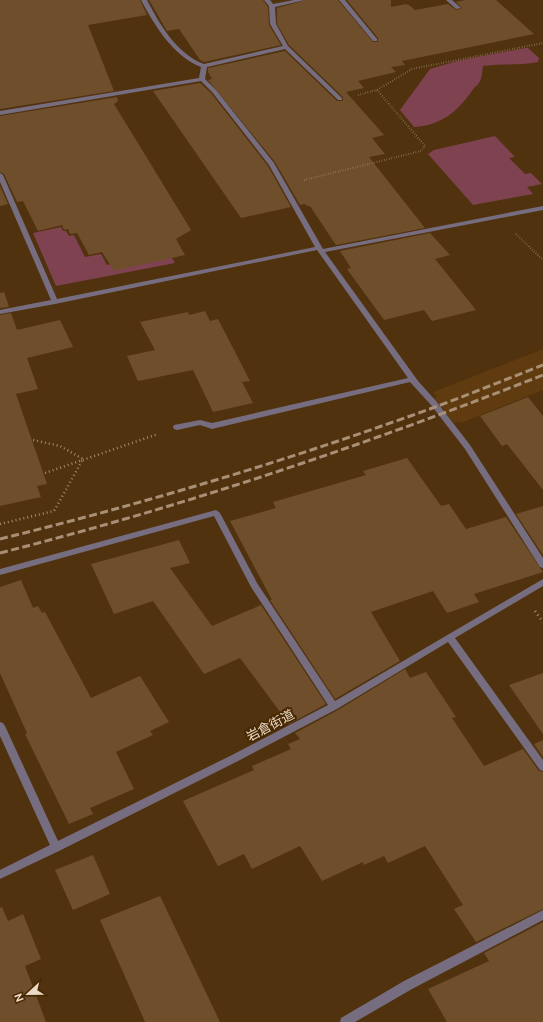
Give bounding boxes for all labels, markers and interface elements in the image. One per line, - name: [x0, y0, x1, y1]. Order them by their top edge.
- street label: 岩倉街道: [244, 707, 296, 743]
- north arrow: [8, 974, 48, 1014]
- text: N: [12, 992, 26, 1004]

